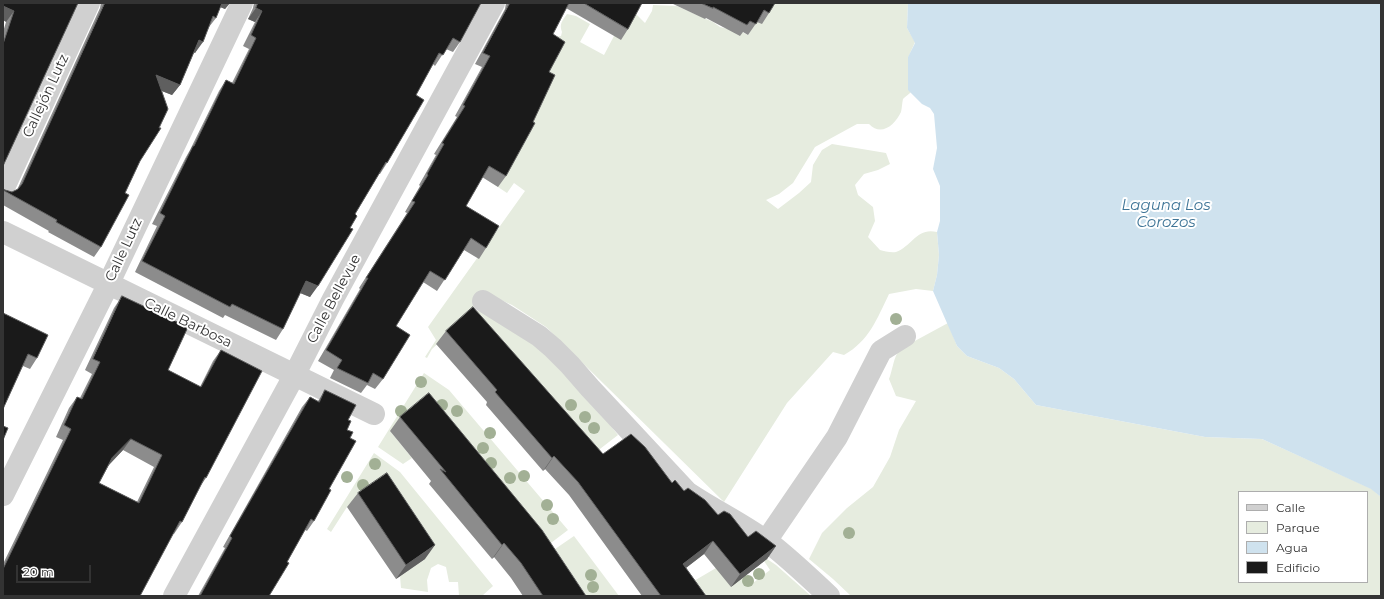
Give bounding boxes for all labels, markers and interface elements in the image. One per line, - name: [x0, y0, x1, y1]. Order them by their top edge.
- street label: Callejón Lutz: [19, 52, 73, 140]
- water label: Laguna Los Corozos: [1122, 197, 1210, 232]
- street label: Calle Lutz: [102, 216, 146, 284]
- street label: Calle Bellevue: [304, 252, 364, 346]
- street label: Calle Barbosa: [141, 295, 235, 351]
- legend: [1238, 491, 1368, 583]
- text: Calle: [1276, 500, 1305, 515]
- text: Parque: [1276, 520, 1320, 535]
- text: Agua: [1276, 540, 1308, 555]
- scale bar: [18, 557, 93, 583]
- text: Edificio: [1276, 560, 1320, 575]
- text: 20 m: [23, 564, 54, 579]

